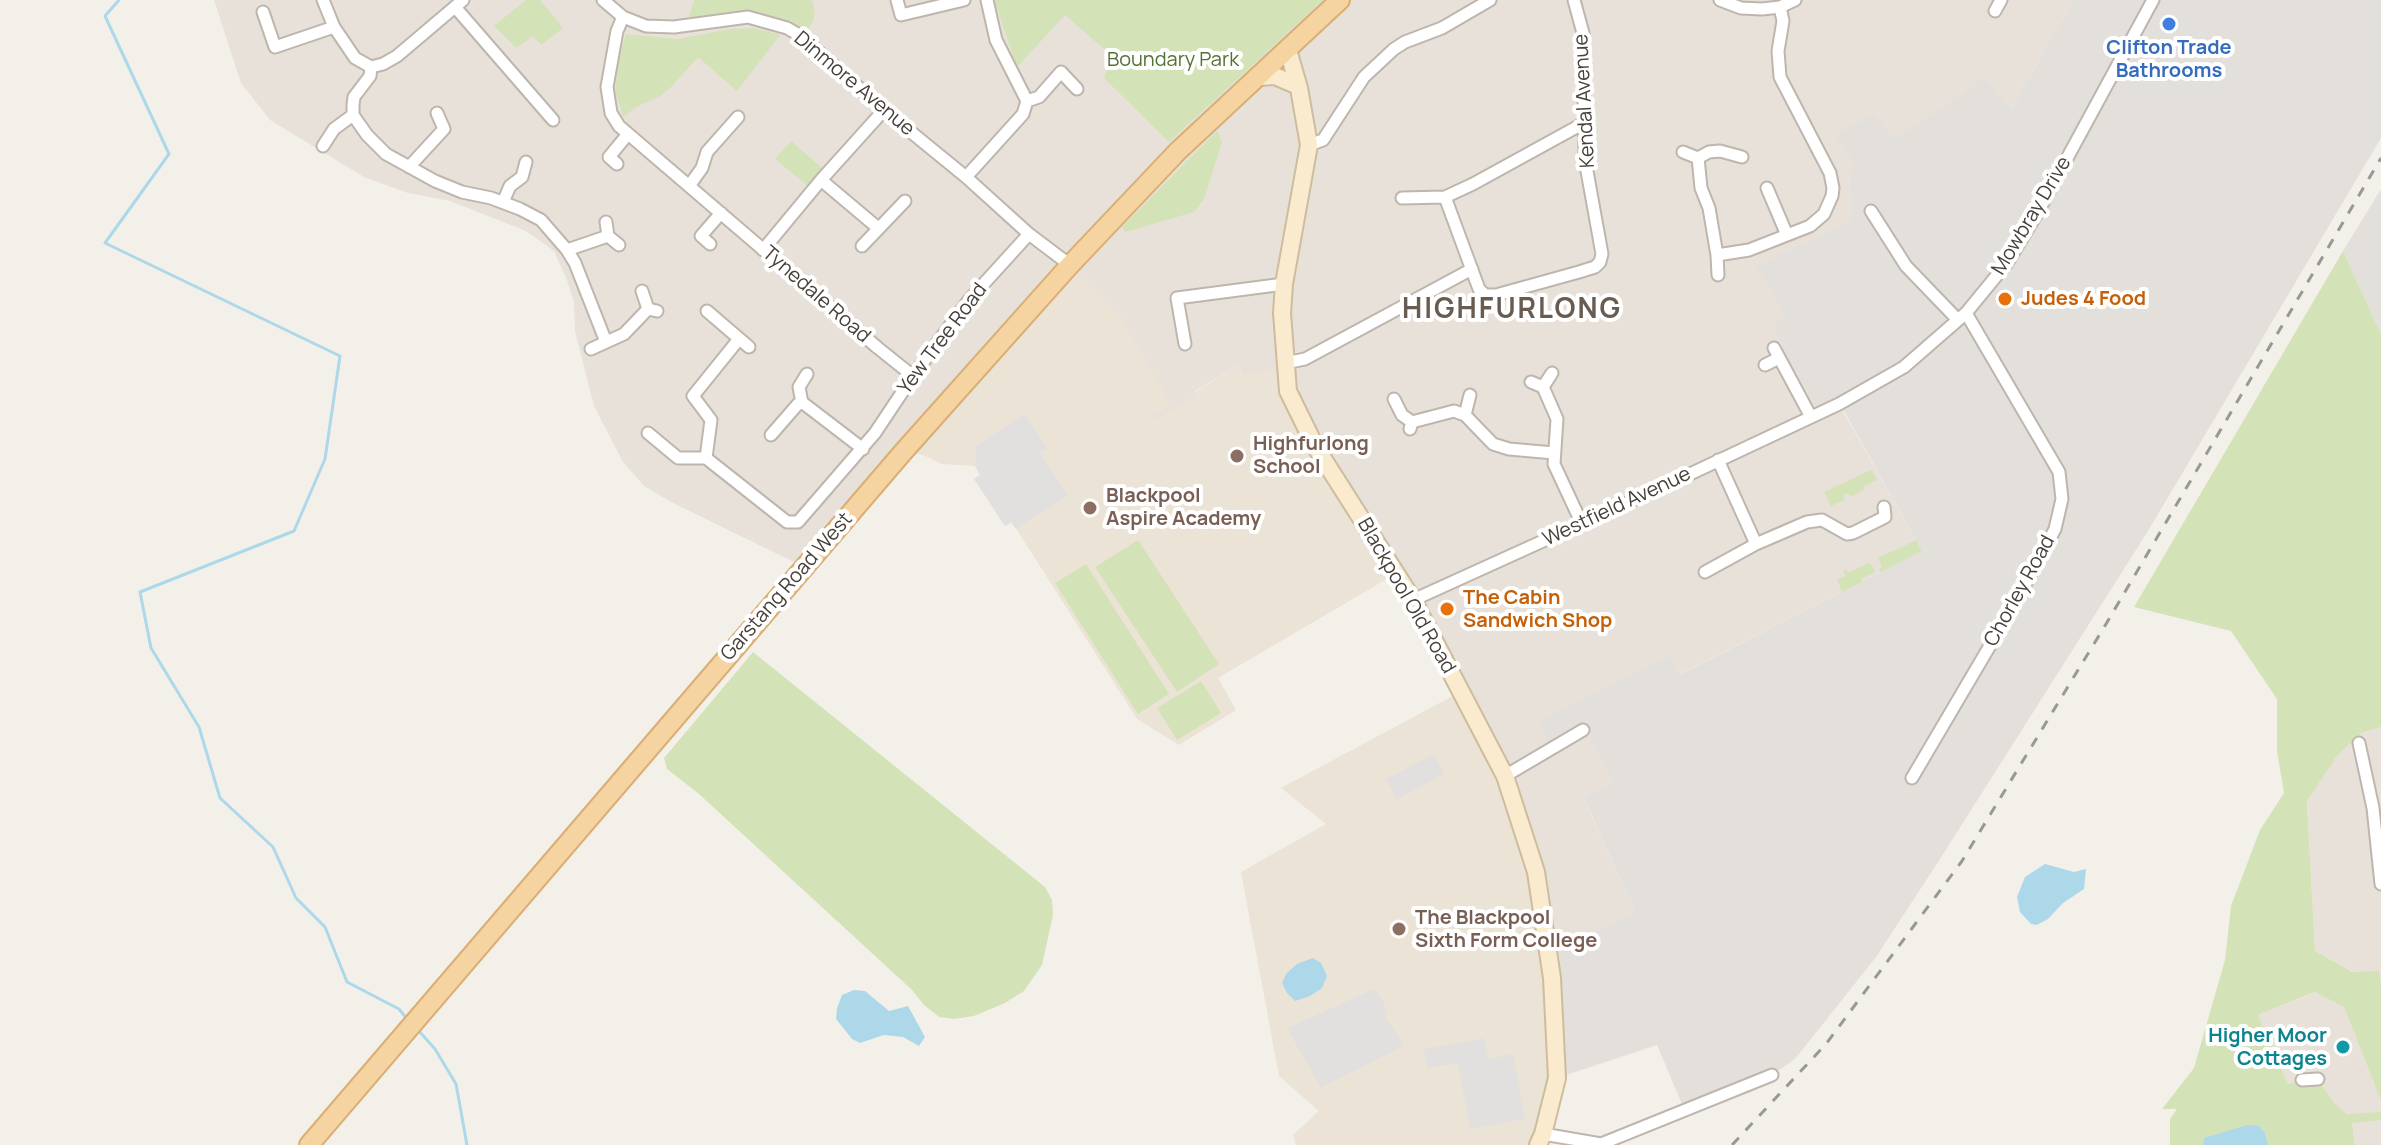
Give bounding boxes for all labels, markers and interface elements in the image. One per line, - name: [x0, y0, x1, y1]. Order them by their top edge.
- marker: Clifton Trade Bathrooms: [2160, 15, 2178, 33]
- street label: Dinmore Avenue: [789, 27, 919, 141]
- street label: Kendal Avenue: [1570, 33, 1600, 169]
- place label: Clifton Trade Bathrooms: [2106, 36, 2232, 83]
- park label: Boundary Park: [1107, 48, 1239, 72]
- street label: Mowbray Drive: [1987, 152, 2077, 280]
- street label: Tynedale Road: [757, 242, 875, 348]
- street label: Yew Tree Road: [893, 279, 993, 399]
- place label: Judes 4 Food: [2021, 287, 2146, 311]
- marker: Judes 4 Food: [1996, 290, 2014, 308]
- district label: HIGHFURLONG: [1402, 293, 1622, 327]
- place label: Highfurlong School: [1253, 432, 1369, 479]
- marker: Highfurlong School: [1228, 447, 1246, 465]
- street label: Westfield Avenue: [1539, 462, 1695, 552]
- place label: Blackpool Aspire Academy: [1106, 484, 1261, 531]
- marker: Blackpool Aspire Academy: [1081, 499, 1099, 517]
- street label: Garstang Road West: [716, 508, 858, 666]
- street label: Blackpool Old Road: [1352, 514, 1460, 678]
- street label: Chorley Road: [1980, 531, 2060, 651]
- place label: The Cabin Sandwich Shop: [1463, 586, 1612, 633]
- marker: The Cabin Sandwich Shop: [1438, 600, 1456, 618]
- place label: The Blackpool Sixth Form College: [1415, 906, 1597, 953]
- marker: The Blackpool Sixth Form College: [1390, 920, 1408, 938]
- place label: Higher Moor Cottages: [2208, 1024, 2327, 1071]
- marker: Higher Moor Cottages: [2334, 1038, 2352, 1056]

